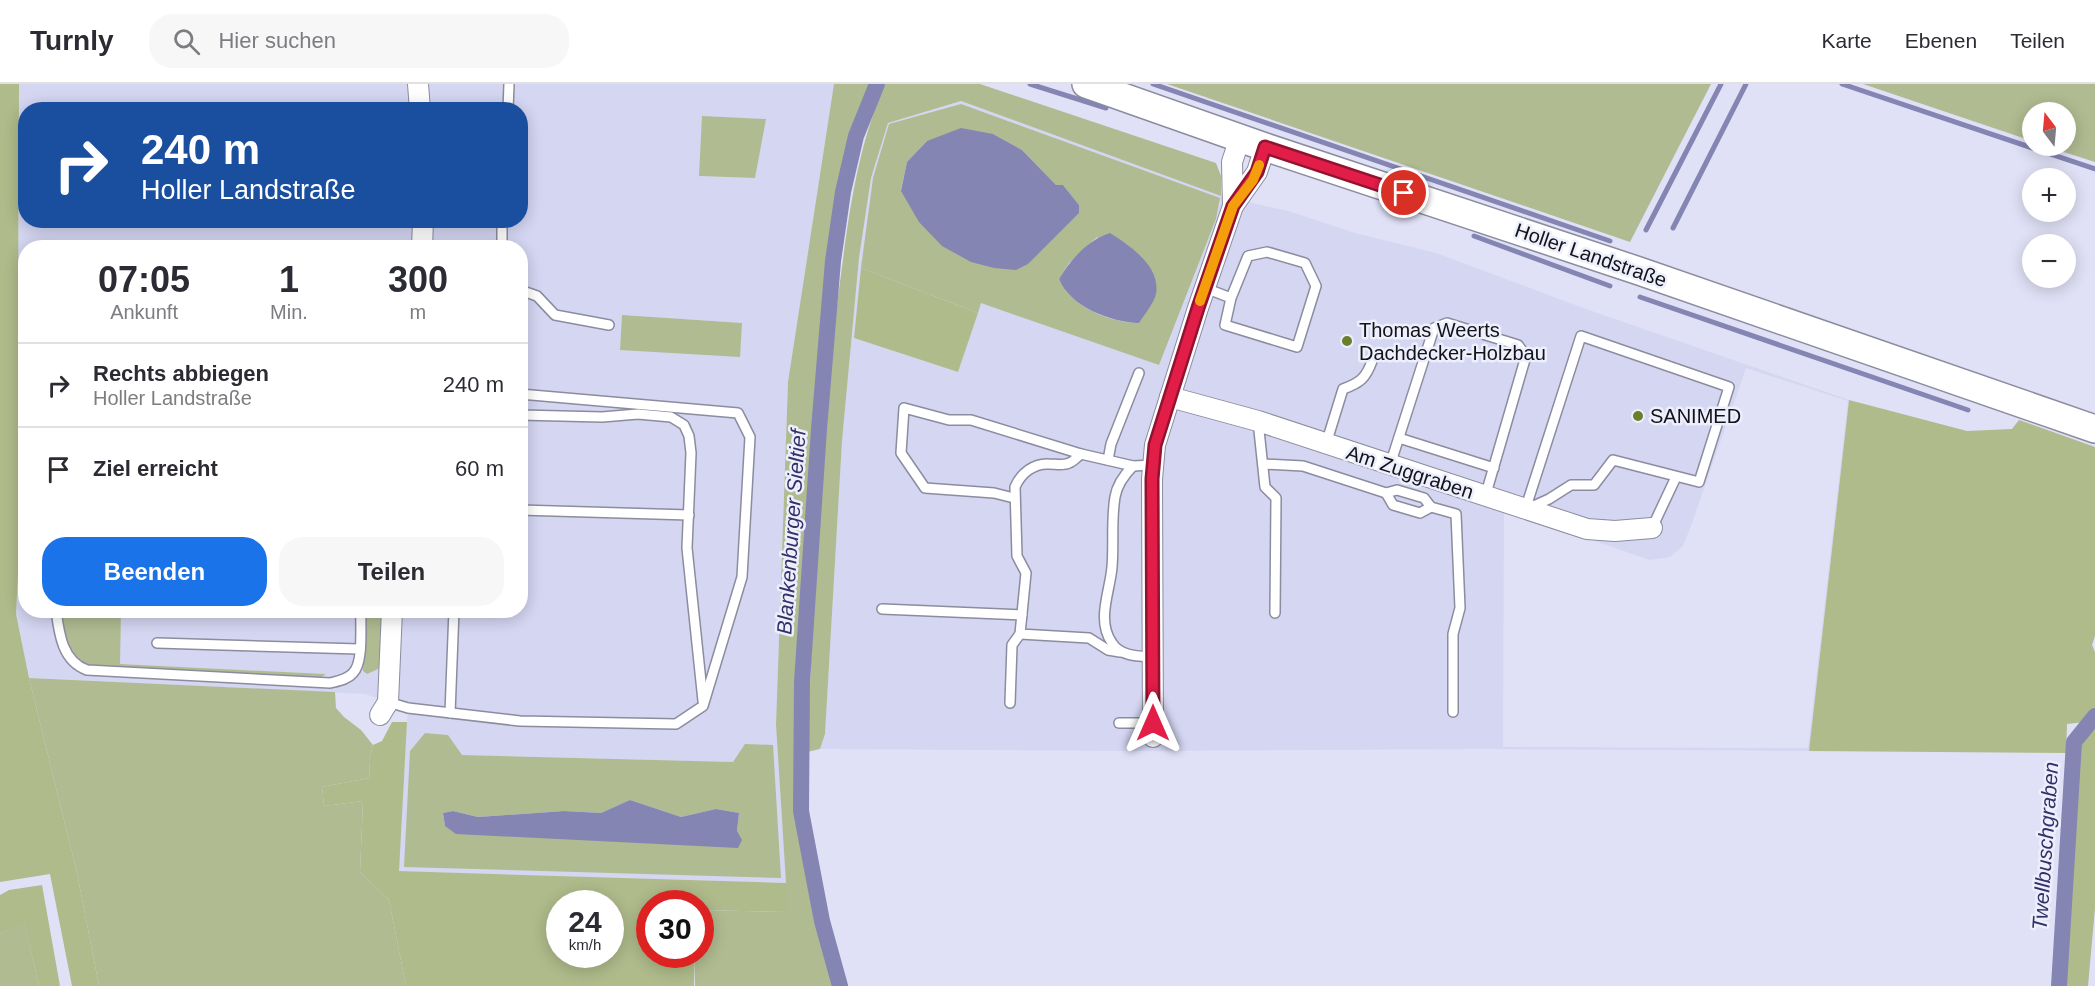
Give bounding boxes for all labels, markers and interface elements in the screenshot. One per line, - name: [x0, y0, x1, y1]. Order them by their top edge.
- search box: [149, 14, 569, 68]
- text: Turnly: [30, 25, 113, 56]
- icon: search: [170, 25, 203, 58]
- text: Hier suchen: [218, 28, 336, 53]
- text: Karte: [1822, 29, 1872, 52]
- text: Ebenen: [1905, 29, 1977, 52]
- text: Teilen: [2010, 29, 2065, 52]
- north arrow: [2022, 102, 2076, 156]
- map controls: [2022, 102, 2076, 288]
- icon: right: [42, 126, 120, 204]
- text: 240 m: [141, 126, 260, 173]
- pin: [1378, 167, 1429, 218]
- button: +: [2022, 168, 2076, 222]
- text: Holler Landstraße: [141, 175, 356, 205]
- icon: arrive: [1387, 176, 1420, 209]
- street label: Holler Landstraße: [1512, 219, 1670, 291]
- button: −: [2022, 234, 2076, 288]
- text: 07:05: [98, 259, 190, 300]
- text: 1: [279, 259, 299, 300]
- text: 300: [388, 259, 448, 300]
- text: Ankunft: [110, 301, 178, 323]
- text: Min.: [270, 301, 308, 323]
- text: m: [410, 301, 426, 323]
- place label: Thomas Weerts Dachdecker-Holzbau: [1359, 319, 1546, 364]
- marker: Thomas Weerts Dachdecker-Holzbau: [1340, 334, 1354, 348]
- text: Rechts abbiegen: [93, 361, 269, 386]
- icon: right: [42, 369, 75, 402]
- text: 240 m: [443, 372, 504, 397]
- text: Holler Landstraße: [93, 387, 252, 409]
- place label: SANIMED: [1650, 405, 1741, 427]
- marker: SANIMED: [1631, 409, 1645, 423]
- water label: Blankenburger Sieltief: [772, 427, 810, 635]
- street label: Am Zuggraben: [1344, 441, 1476, 503]
- icon: arrive: [42, 453, 75, 486]
- text: Ziel erreicht: [93, 456, 218, 481]
- text: 60 m: [455, 456, 504, 481]
- button: Beenden: [42, 537, 267, 606]
- button: Teilen: [279, 537, 504, 606]
- position arrow: [1121, 691, 1185, 755]
- water label: Twellbuschgraben: [2028, 761, 2062, 931]
- speed limit sign: 30: [636, 890, 714, 968]
- text: 24: [568, 905, 602, 938]
- text: km/h: [569, 936, 601, 953]

